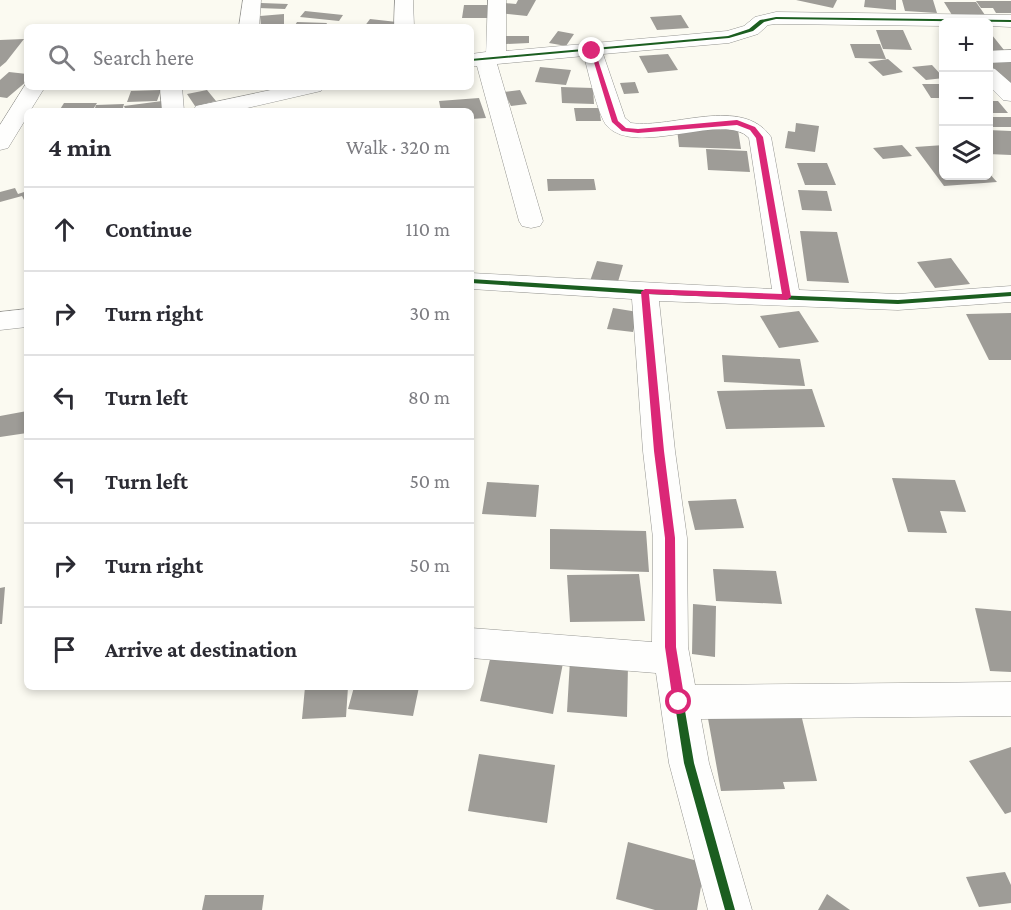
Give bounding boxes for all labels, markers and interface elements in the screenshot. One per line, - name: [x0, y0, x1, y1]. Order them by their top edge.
- map controls: [939, 18, 993, 180]
- button: +: [939, 18, 993, 72]
- search box: [24, 24, 474, 90]
- route end: [578, 37, 604, 63]
- icon: search: [45, 41, 78, 74]
- text: Search here: [93, 45, 194, 70]
- button: −: [939, 72, 993, 126]
- button: layers: [939, 126, 993, 180]
- text: 4 min: [48, 133, 112, 162]
- text: Walk · 320 m: [346, 136, 450, 158]
- icon: ahead: [48, 213, 81, 246]
- text: Continue: [105, 217, 192, 242]
- text: 110 m: [406, 218, 450, 240]
- icon: right: [48, 297, 81, 330]
- text: Turn right: [105, 301, 203, 326]
- text: 30 m: [409, 302, 450, 324]
- icon: left: [48, 381, 81, 414]
- text: Turn left: [105, 385, 188, 410]
- text: 80 m: [408, 386, 450, 408]
- icon: left: [48, 465, 81, 498]
- text: Turn left: [105, 469, 188, 494]
- text: 50 m: [409, 470, 450, 492]
- icon: right: [48, 549, 81, 582]
- text: Turn right: [105, 553, 203, 578]
- text: 50 m: [409, 554, 450, 576]
- icon: arrive: [48, 633, 81, 666]
- text: Arrive at destination: [105, 637, 297, 662]
- route start: [665, 688, 691, 714]

